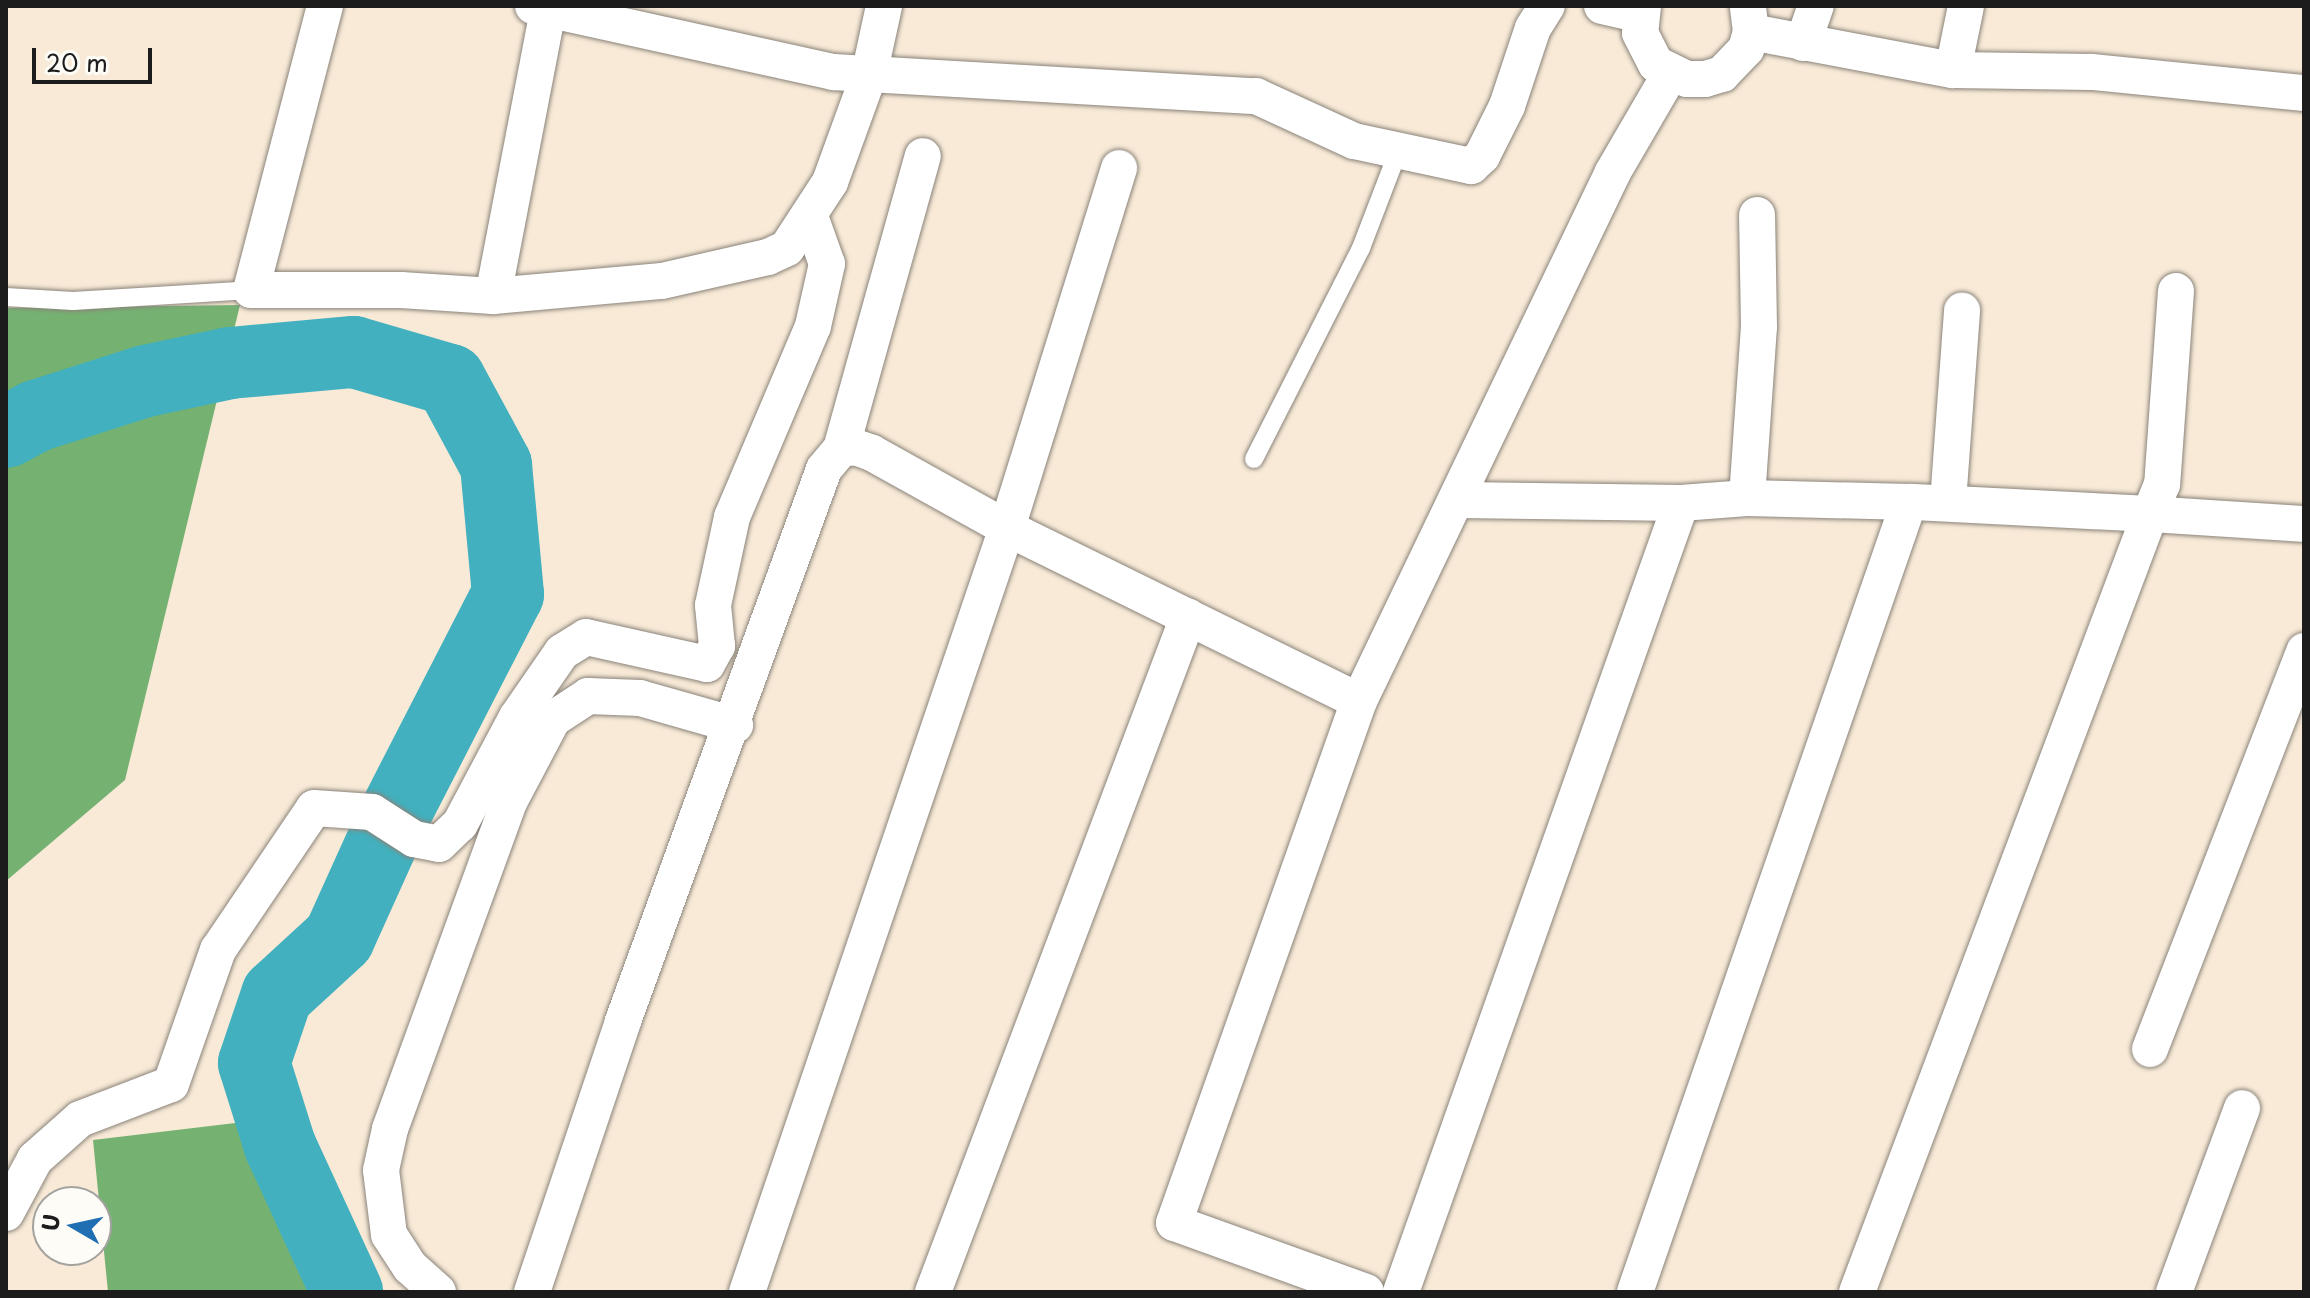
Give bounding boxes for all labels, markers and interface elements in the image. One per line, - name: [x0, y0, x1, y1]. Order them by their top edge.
- scale bar: [36, 32, 156, 82]
- text: 20 m: [46, 44, 108, 80]
- north arrow: [32, 1186, 112, 1266]
- text: U: [32, 1212, 67, 1233]

